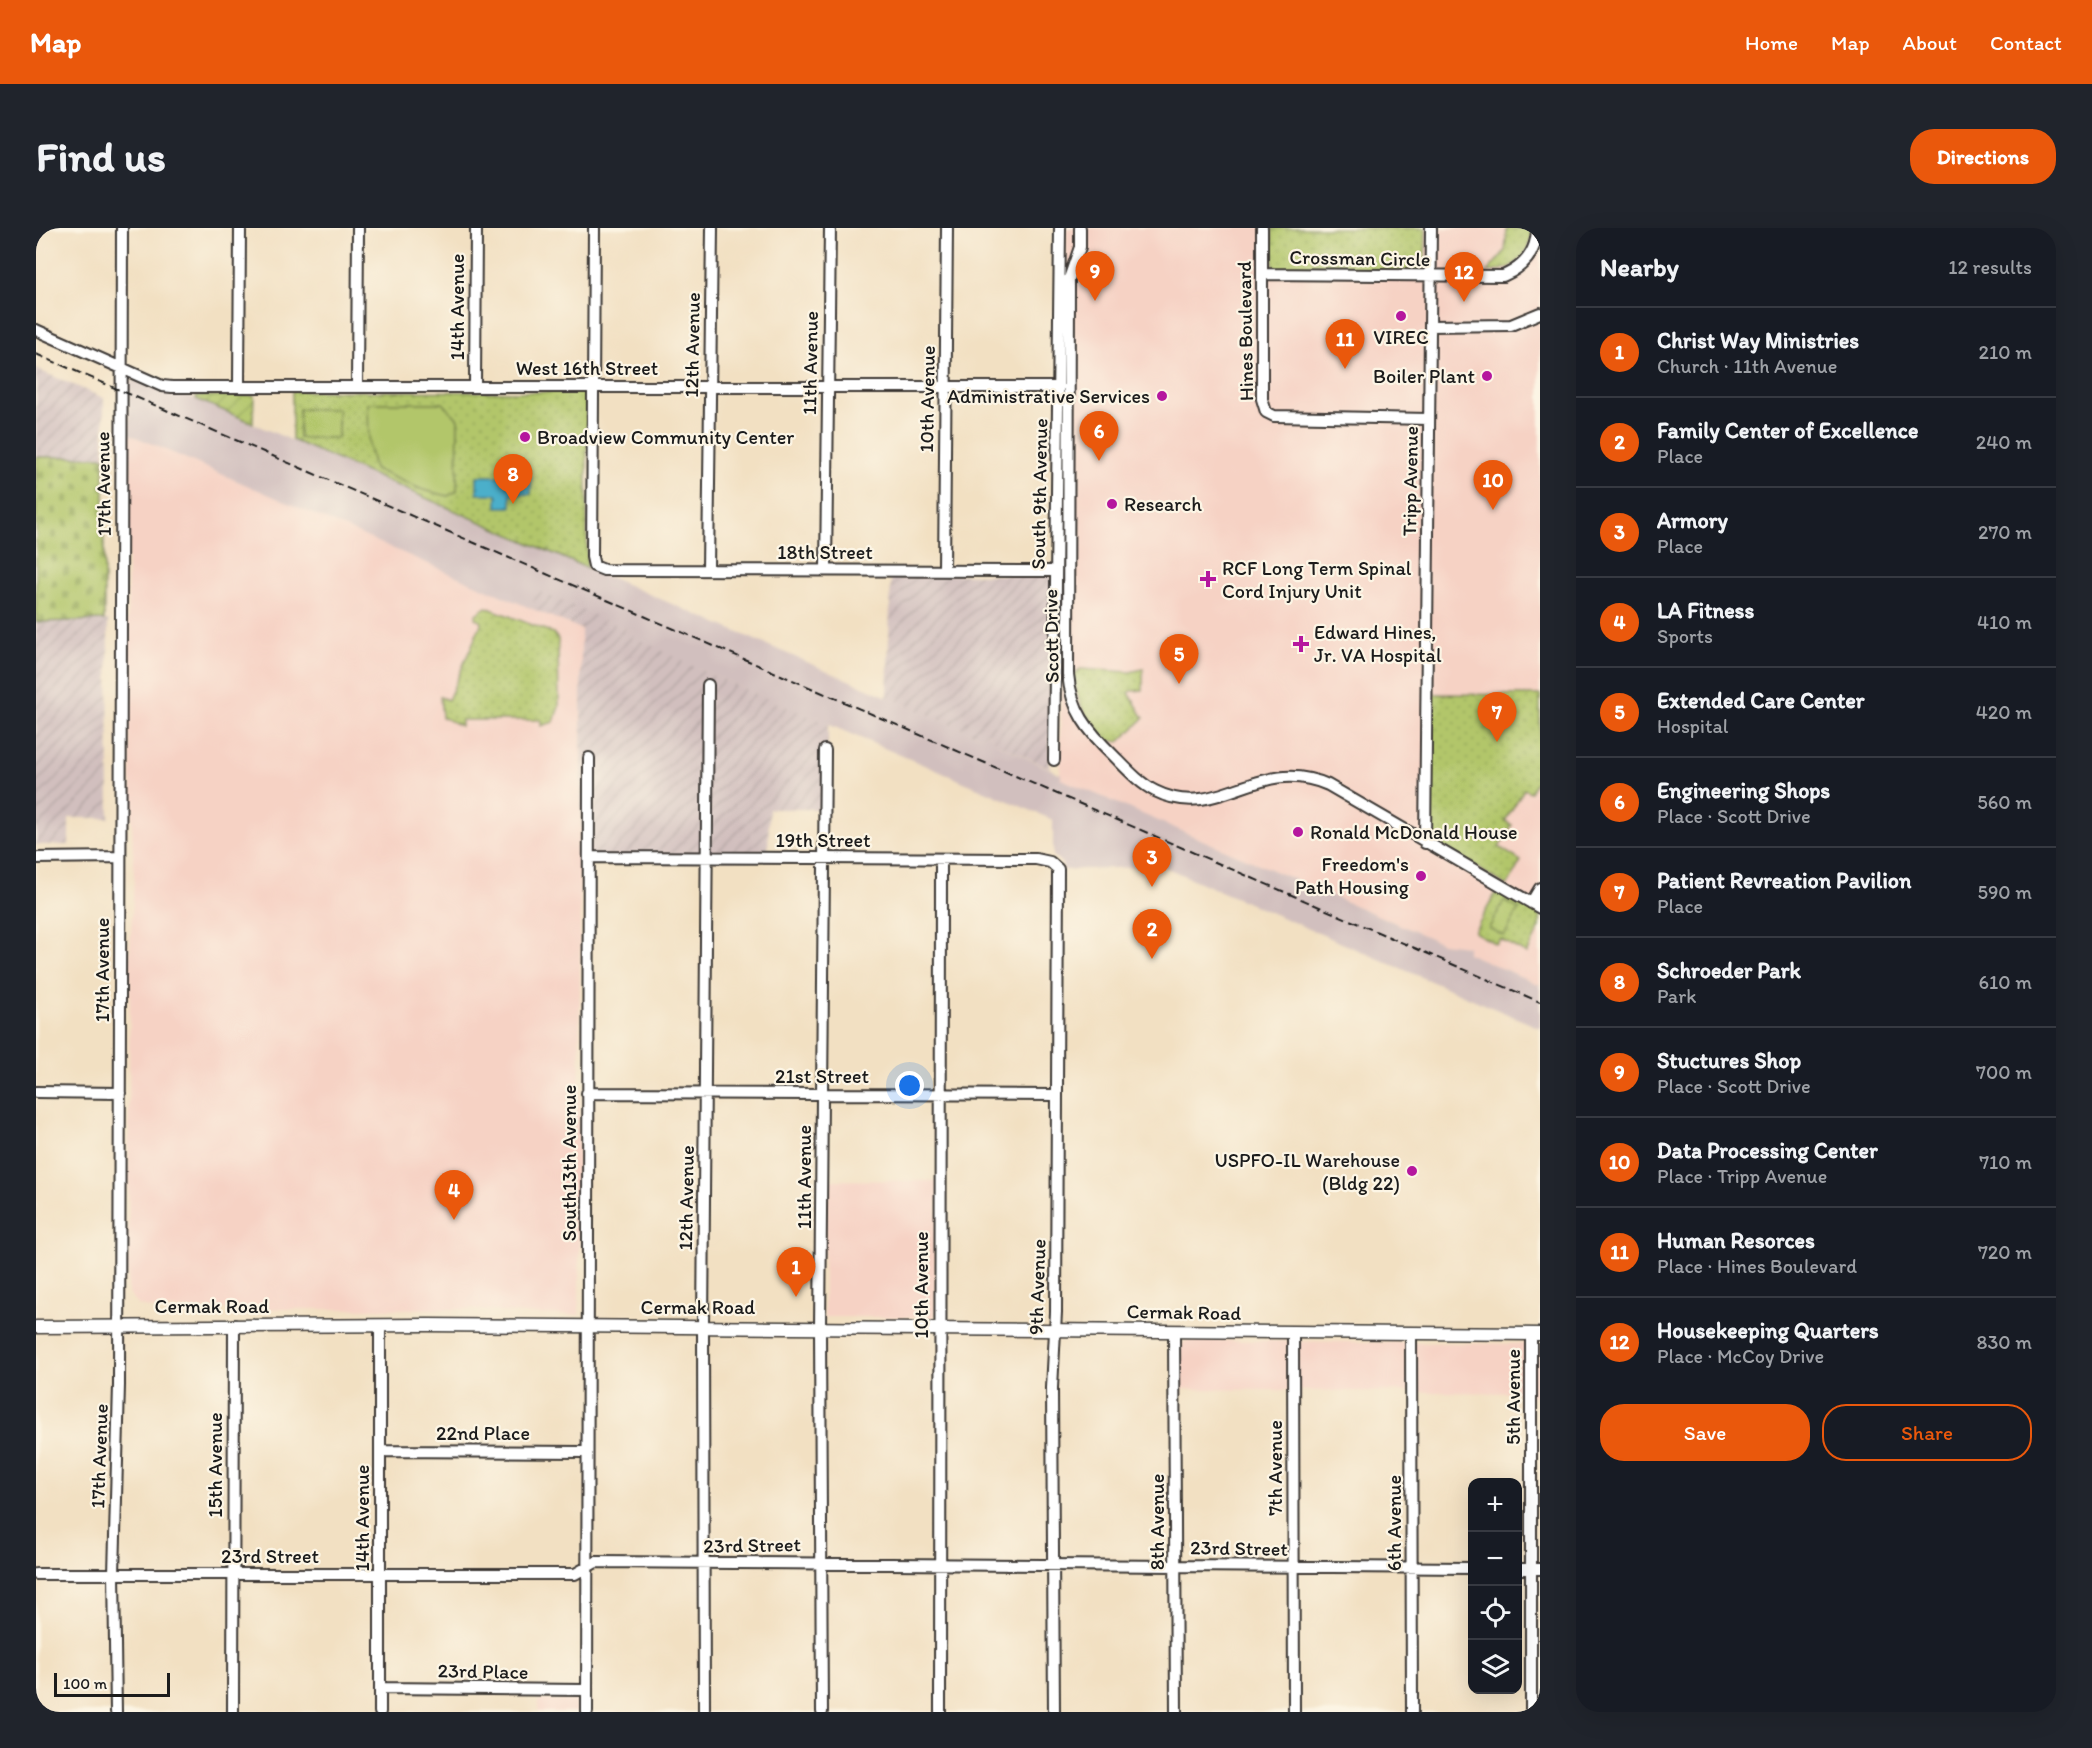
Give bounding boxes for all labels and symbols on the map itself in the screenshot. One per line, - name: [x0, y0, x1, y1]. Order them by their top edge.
- street label: Crossman Circle: [1289, 245, 1431, 271]
- pin: 9: [1076, 251, 1114, 301]
- pin: 12: [1444, 253, 1484, 302]
- street label: 14th Avenue: [445, 254, 469, 361]
- street label: Hines Boulevard: [1232, 261, 1258, 401]
- street label: 12th Avenue: [679, 292, 705, 398]
- marker: VIREC: [1394, 309, 1408, 323]
- street label: 11th Avenue: [797, 311, 823, 415]
- pin: 11: [1326, 320, 1364, 369]
- place label: VIREC: [1373, 325, 1429, 349]
- street label: 10th Avenue: [914, 345, 940, 453]
- street label: West 16th Street: [516, 356, 658, 380]
- place label: Boiler Plant: [1373, 364, 1476, 388]
- marker: Boiler Plant: [1480, 369, 1494, 383]
- place label: Administrative Services: [947, 384, 1150, 408]
- marker: Administrative Services: [1155, 389, 1169, 403]
- pin: 6: [1080, 412, 1118, 461]
- street label: South 9th Avenue: [1026, 418, 1052, 570]
- place label: Broadview Community Center: [537, 425, 794, 449]
- street label: Tripp Avenue: [1397, 426, 1423, 536]
- marker: Broadview Community Center: [518, 430, 532, 444]
- street label: 17th Avenue: [90, 431, 116, 537]
- pin: 8: [494, 454, 532, 504]
- pin: 10: [1474, 460, 1512, 510]
- place label: Research: [1124, 492, 1202, 516]
- marker: Research: [1105, 497, 1119, 511]
- street label: 18th Street: [777, 540, 873, 564]
- place label: RCF Long Term Spinal Cord Injury Unit: [1222, 556, 1412, 603]
- marker: RCF Long Term Spinal Cord Injury Unit: [1199, 570, 1217, 588]
- street label: Scott Drive: [1038, 589, 1064, 683]
- place label: Edward Hines, Jr. VA Hospital: [1314, 620, 1442, 667]
- pin: 5: [1160, 634, 1198, 684]
- marker: Edward Hines, Jr. VA Hospital: [1292, 635, 1310, 653]
- pin: 7: [1478, 692, 1516, 742]
- place label: Ronald McDonald House: [1310, 820, 1518, 844]
- marker: Ronald McDonald House: [1291, 825, 1305, 839]
- street label: 19th Street: [775, 828, 871, 852]
- pin: 3: [1132, 838, 1172, 887]
- place label: Freedom's Path Housing: [1295, 852, 1410, 899]
- marker: Freedom's Path Housing: [1414, 869, 1428, 883]
- pin: 2: [1132, 910, 1172, 959]
- street label: 17th Avenue: [90, 918, 114, 1022]
- street label: 21st Street: [775, 1064, 869, 1088]
- your location: [895, 1071, 924, 1100]
- street label: South13th Avenue: [557, 1085, 581, 1241]
- street label: 11th Avenue: [792, 1125, 816, 1229]
- street label: 12th Avenue: [673, 1145, 699, 1251]
- place label: USPFO-IL Warehouse (Bldg 22): [1215, 1148, 1400, 1195]
- marker: USPFO-IL Warehouse (Bldg 22): [1405, 1164, 1419, 1178]
- pin: 4: [434, 1170, 474, 1220]
- street label: 10th Avenue: [909, 1231, 933, 1339]
- street label: 9th Avenue: [1023, 1239, 1051, 1335]
- pin: 1: [776, 1248, 816, 1297]
- street label: Cermak Road: [155, 1294, 269, 1318]
- street label: Cermak Road: [641, 1295, 755, 1319]
- street label: Cermak Road: [1126, 1299, 1242, 1325]
- street label: 5th Avenue: [1501, 1349, 1525, 1445]
- street label: 17th Avenue: [85, 1403, 113, 1509]
- street label: 15th Avenue: [203, 1412, 227, 1518]
- street label: 7th Avenue: [1263, 1420, 1287, 1516]
- street label: 22nd Place: [436, 1421, 530, 1445]
- street label: 14th Avenue: [350, 1465, 374, 1572]
- street label: 8th Avenue: [1145, 1474, 1169, 1570]
- street label: 6th Avenue: [1382, 1475, 1406, 1571]
- street label: 23rd Street: [703, 1532, 802, 1558]
- street label: 23rd Street: [1190, 1535, 1289, 1561]
- street label: 23rd Street: [221, 1544, 319, 1568]
- street label: 23rd Place: [437, 1658, 529, 1684]
- scale bar: [54, 1670, 170, 1698]

